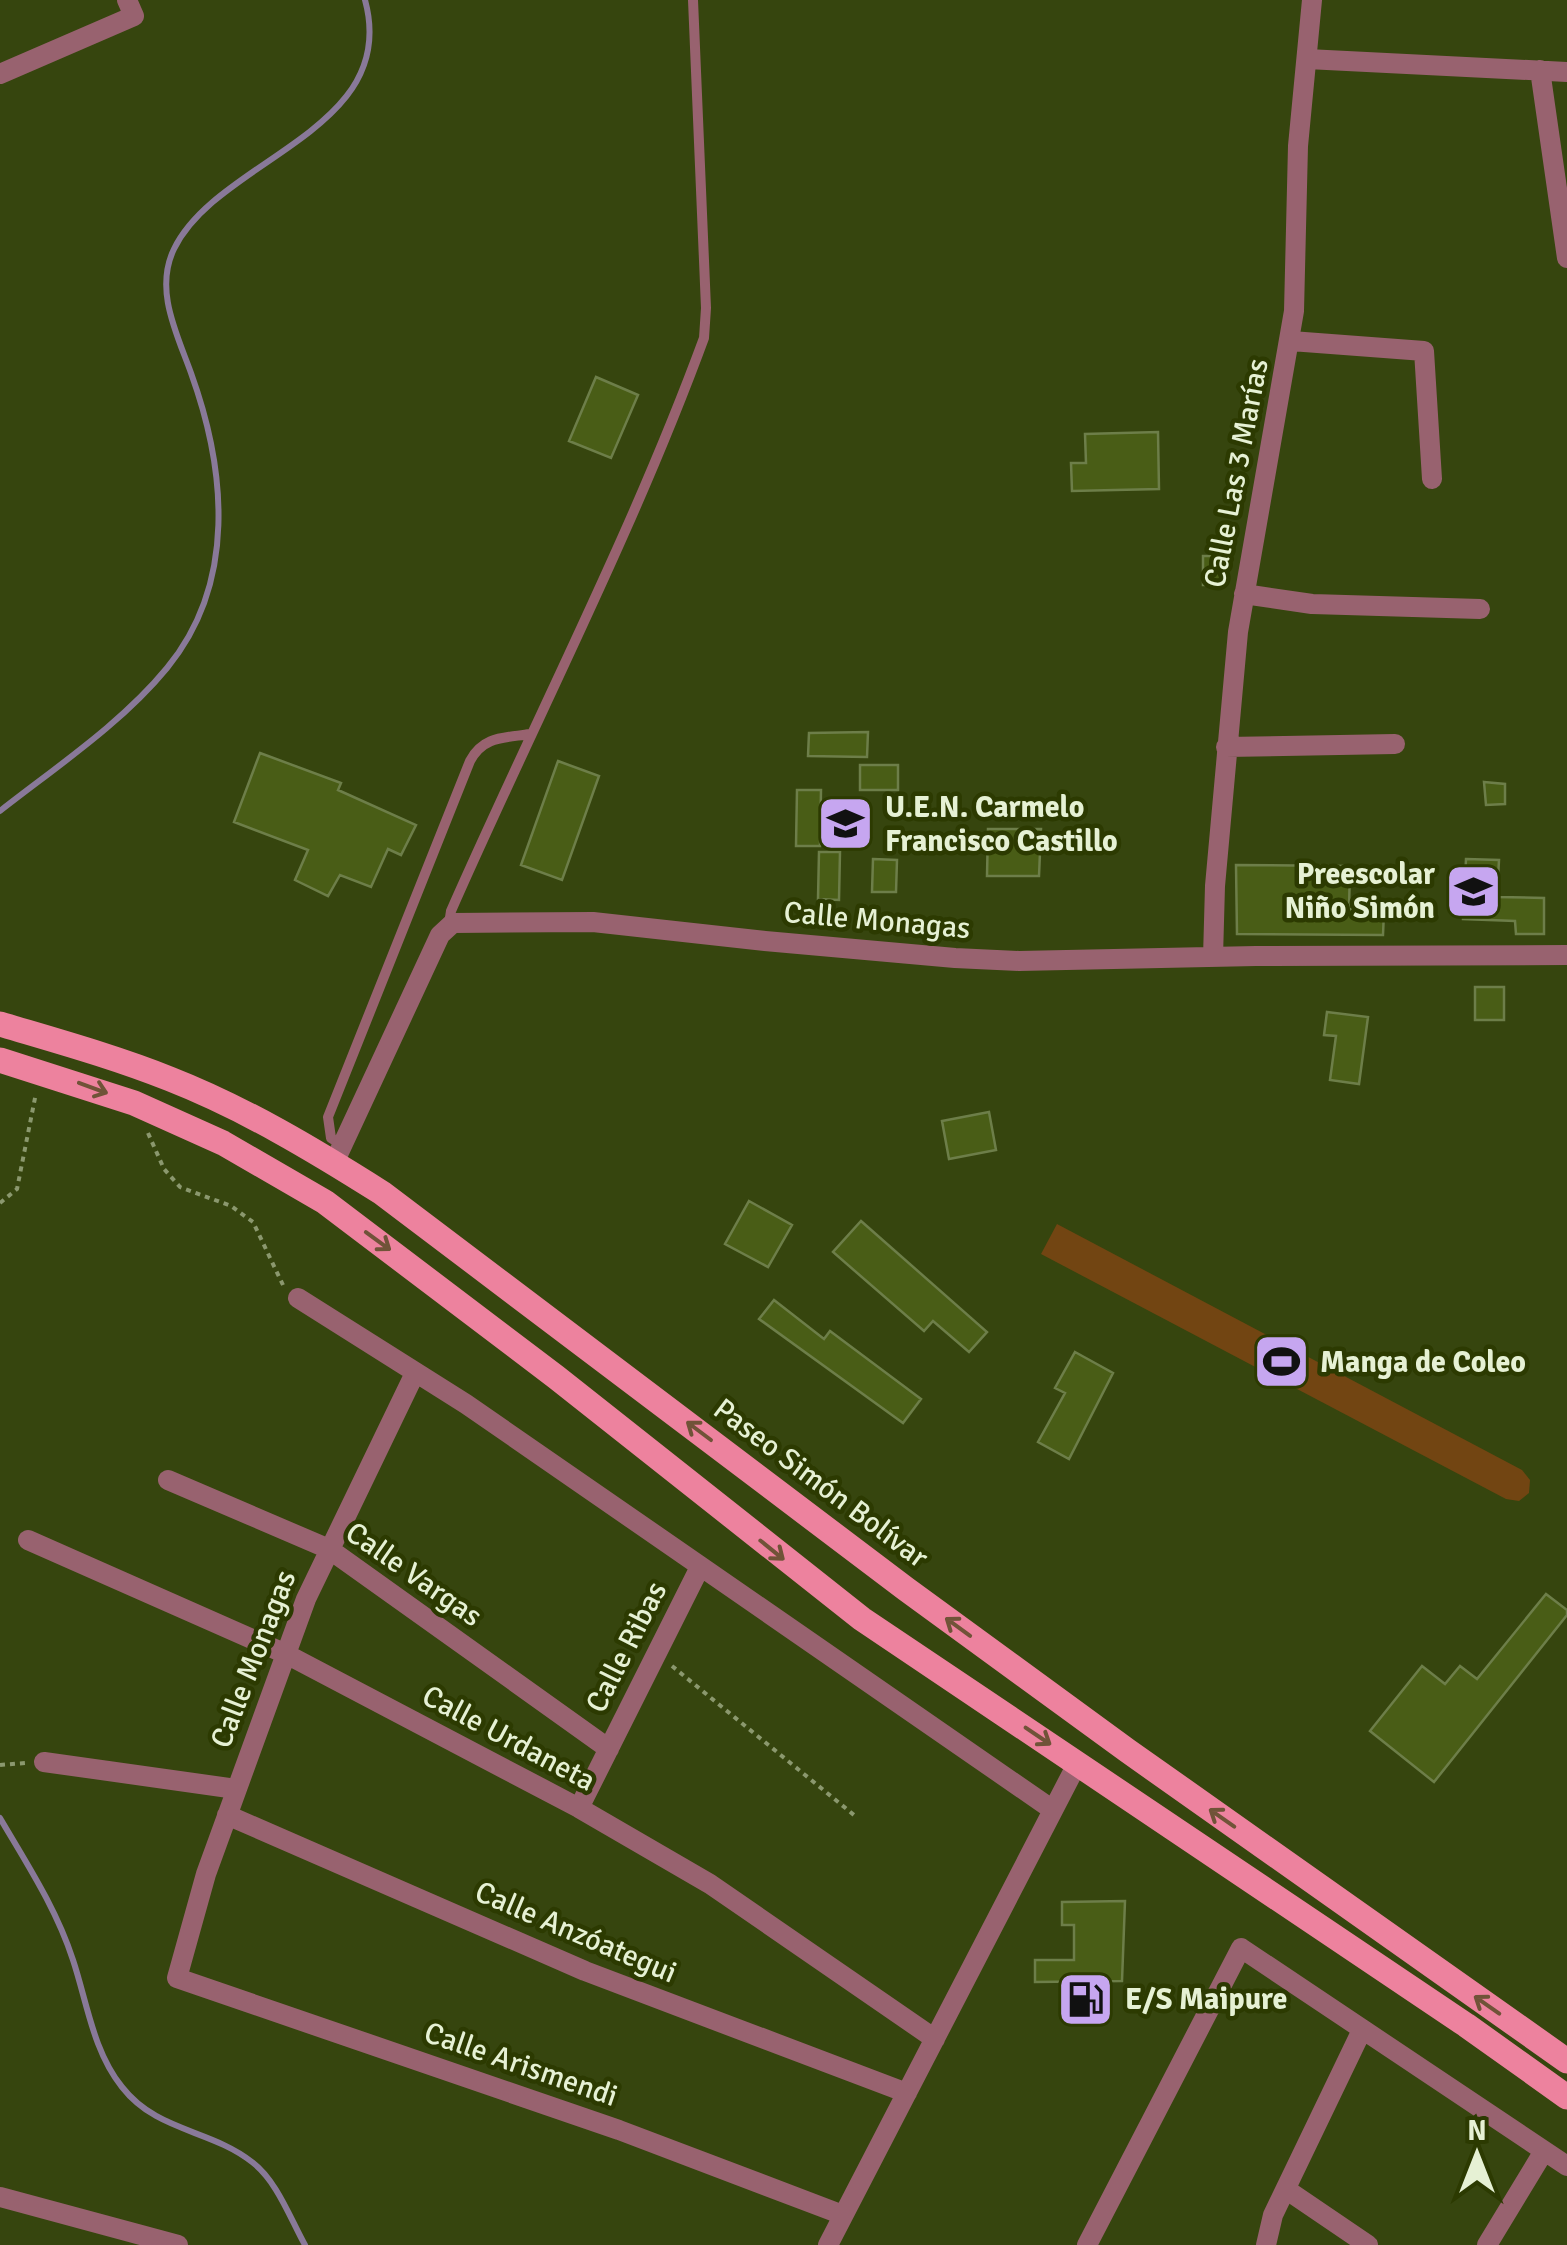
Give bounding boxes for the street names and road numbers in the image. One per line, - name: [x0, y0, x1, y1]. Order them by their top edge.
- street label: Calle Las 3 Marías: [1196, 356, 1277, 591]
- street label: Calle Monagas: [782, 894, 972, 947]
- street label: Paseo Simón Bolívar: [706, 1391, 935, 1576]
- street label: Calle Vargas: [338, 1514, 489, 1635]
- street label: Calle Monagas: [203, 1565, 304, 1753]
- street label: Calle Ribas: [578, 1576, 675, 1719]
- street label: Calle Urdaneta: [416, 1677, 602, 1800]
- street label: Calle Anzóategui: [469, 1873, 682, 1992]
- street label: Calle Arismendi: [419, 2014, 622, 2115]

